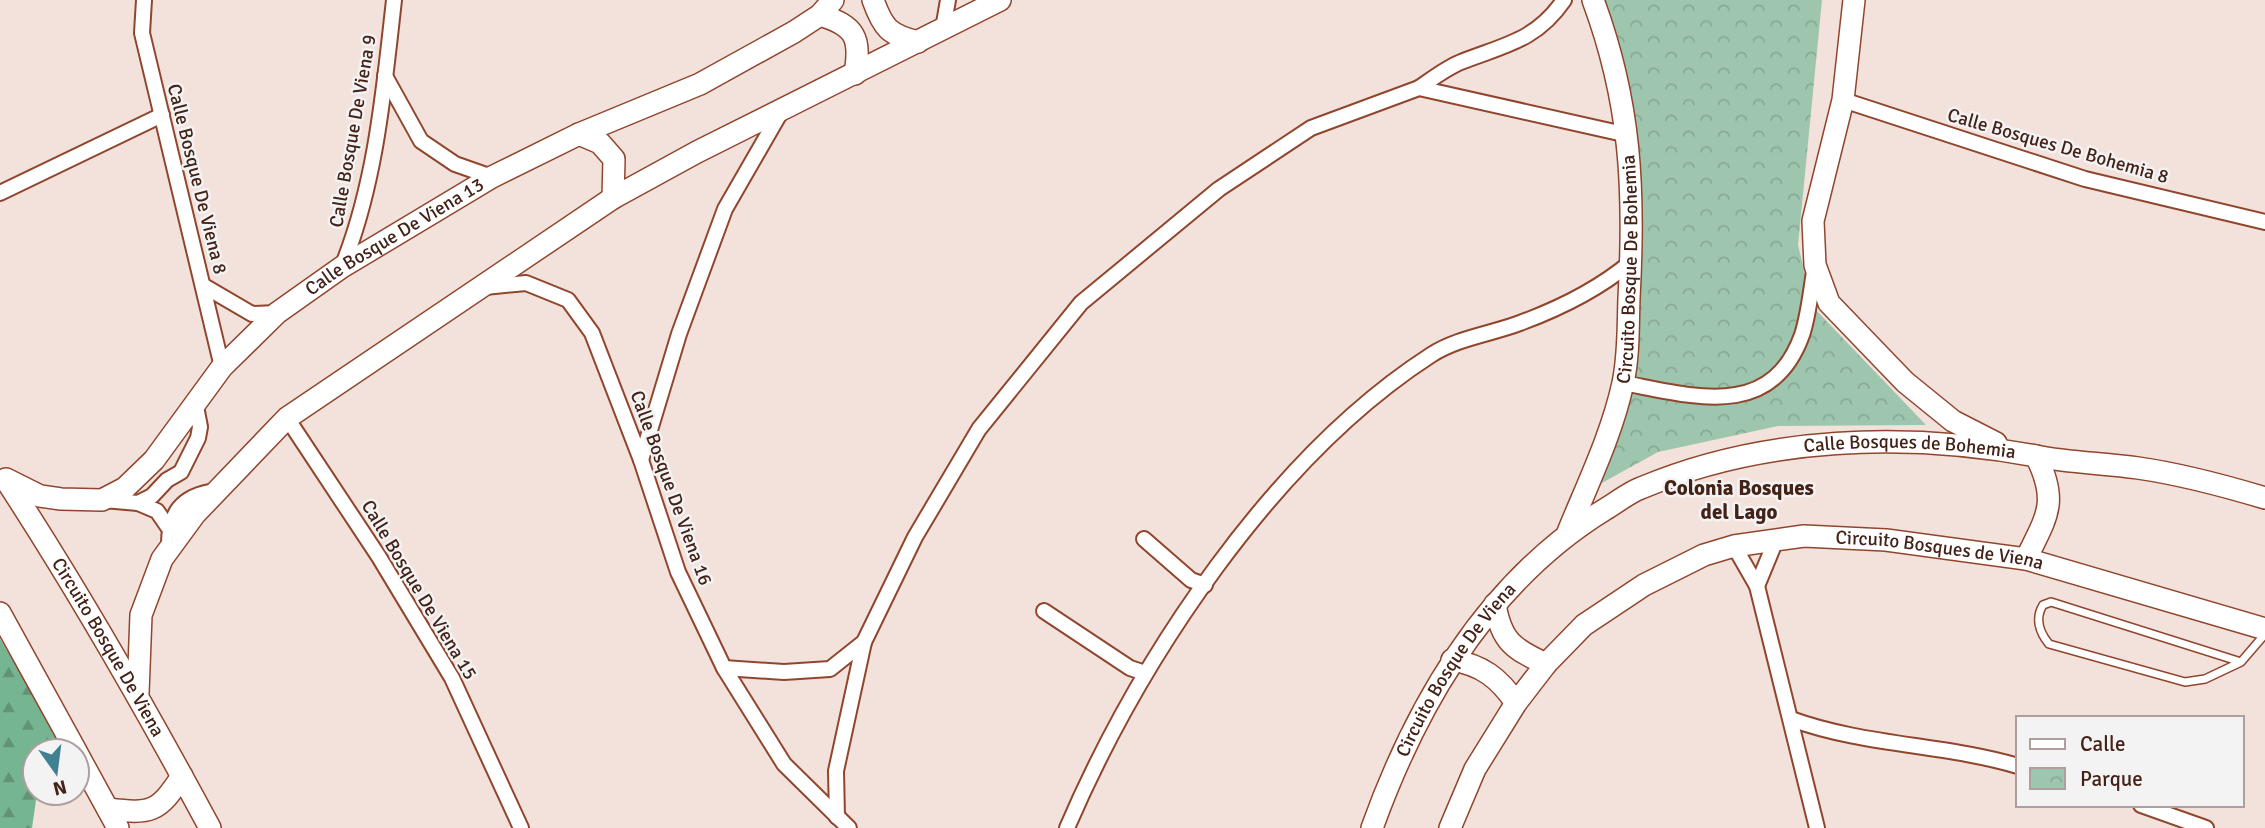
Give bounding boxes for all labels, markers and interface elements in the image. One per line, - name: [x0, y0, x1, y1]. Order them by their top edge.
- street label: Calle Bosque De Viena 9: [324, 33, 382, 229]
- street label: Calle Bosque De Viena 8: [162, 81, 232, 277]
- street label: Calle Bosques De Bohemia 8: [1945, 103, 2171, 189]
- street label: Circuito Bosque De Bohemia: [1611, 154, 1643, 386]
- street label: Calle Bosque De Viena 13: [301, 173, 488, 301]
- street label: Calle Bosque De Viena 16: [625, 387, 717, 589]
- street label: Calle Bosques de Bohemia: [1802, 430, 2017, 464]
- district label: Colonia Bosques del Lago: [1664, 475, 1814, 525]
- street label: Calle Bosque De Viena 15: [356, 496, 482, 684]
- street label: Circuito Bosques de Viena: [1835, 526, 2046, 576]
- street label: Circuito Bosque De Viena: [46, 553, 170, 741]
- street label: Circuito Bosque De Viena: [1391, 578, 1521, 761]
- legend: [2016, 716, 2244, 807]
- text: Calle: [2080, 731, 2126, 757]
- north arrow: [21, 737, 91, 807]
- text: Parque: [2080, 766, 2143, 792]
- text: N: [51, 774, 69, 801]

